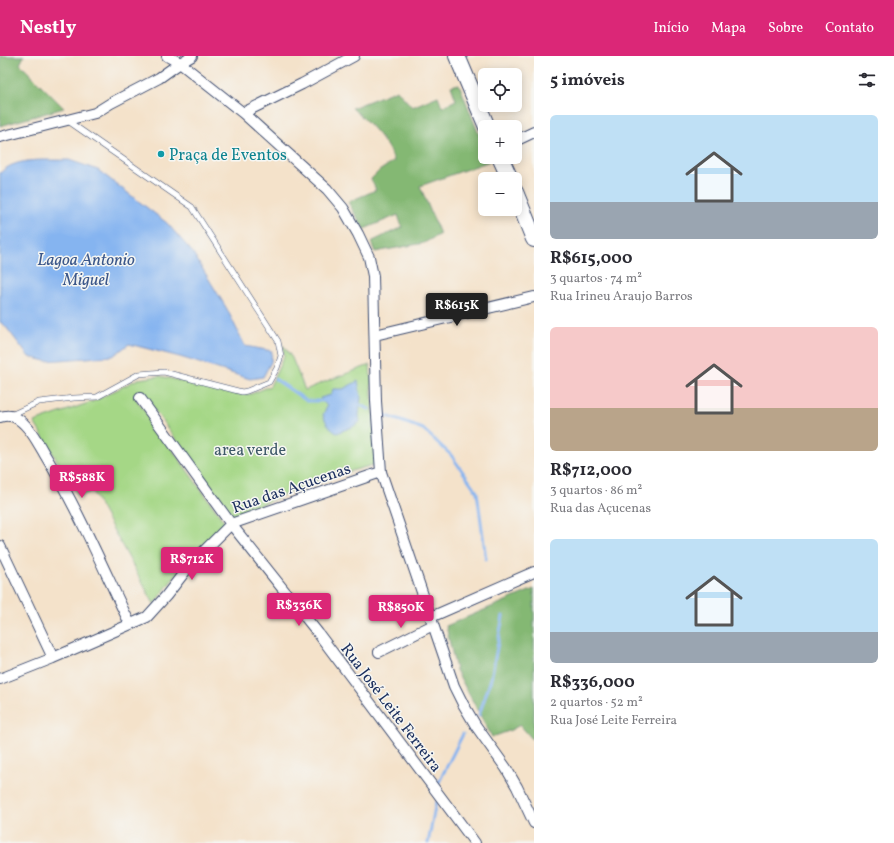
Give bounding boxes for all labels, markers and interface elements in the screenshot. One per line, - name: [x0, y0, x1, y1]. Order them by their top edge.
- text: Nestly: [20, 15, 76, 41]
- text: Início: [653, 19, 689, 38]
- text: Mapa: [711, 19, 746, 38]
- text: Sobre: [768, 19, 803, 38]
- text: Contato: [825, 19, 874, 38]
- map controls: [478, 68, 522, 216]
- button: locate: [478, 68, 522, 112]
- text: 5 imóveis: [550, 69, 625, 92]
- icon: filters: [856, 69, 878, 91]
- button: +: [478, 120, 522, 164]
- icon: home: [678, 141, 750, 213]
- place label: Praça de Eventos: [169, 145, 287, 167]
- marker: Praça de Eventos: [156, 149, 166, 159]
- button: −: [478, 172, 522, 216]
- text: R$615,000: [550, 247, 632, 270]
- water label: Lagoa Antonio Miguel: [37, 249, 135, 292]
- text: 3 quartos · 74 m²: [550, 270, 642, 288]
- text: Rua Irineu Araujo Barros: [550, 288, 693, 306]
- pin: R$615K: [424, 293, 490, 327]
- text: R$615K: [435, 297, 479, 315]
- icon: home: [678, 353, 750, 425]
- park label: area verde: [214, 440, 286, 462]
- street label: Rua das Açucenas: [229, 458, 354, 520]
- text: R$712,000: [550, 459, 632, 482]
- pin: R$588K: [49, 465, 115, 499]
- text: R$588K: [59, 469, 105, 487]
- text: 3 quartos · 86 m²: [550, 482, 642, 500]
- text: Rua das Açucenas: [550, 500, 651, 518]
- pin: R$712K: [159, 547, 225, 581]
- text: R$712K: [170, 551, 214, 569]
- icon: home: [678, 565, 750, 637]
- pin: R$336K: [266, 593, 332, 627]
- pin: R$850K: [368, 595, 434, 629]
- text: R$336K: [276, 597, 322, 615]
- text: R$850K: [378, 599, 424, 617]
- street label: Rua José Leite Ferreira: [335, 639, 446, 777]
- text: R$336,000: [550, 671, 635, 694]
- text: 2 quartos · 52 m²: [550, 694, 643, 712]
- text: Rua José Leite Ferreira: [550, 712, 677, 730]

